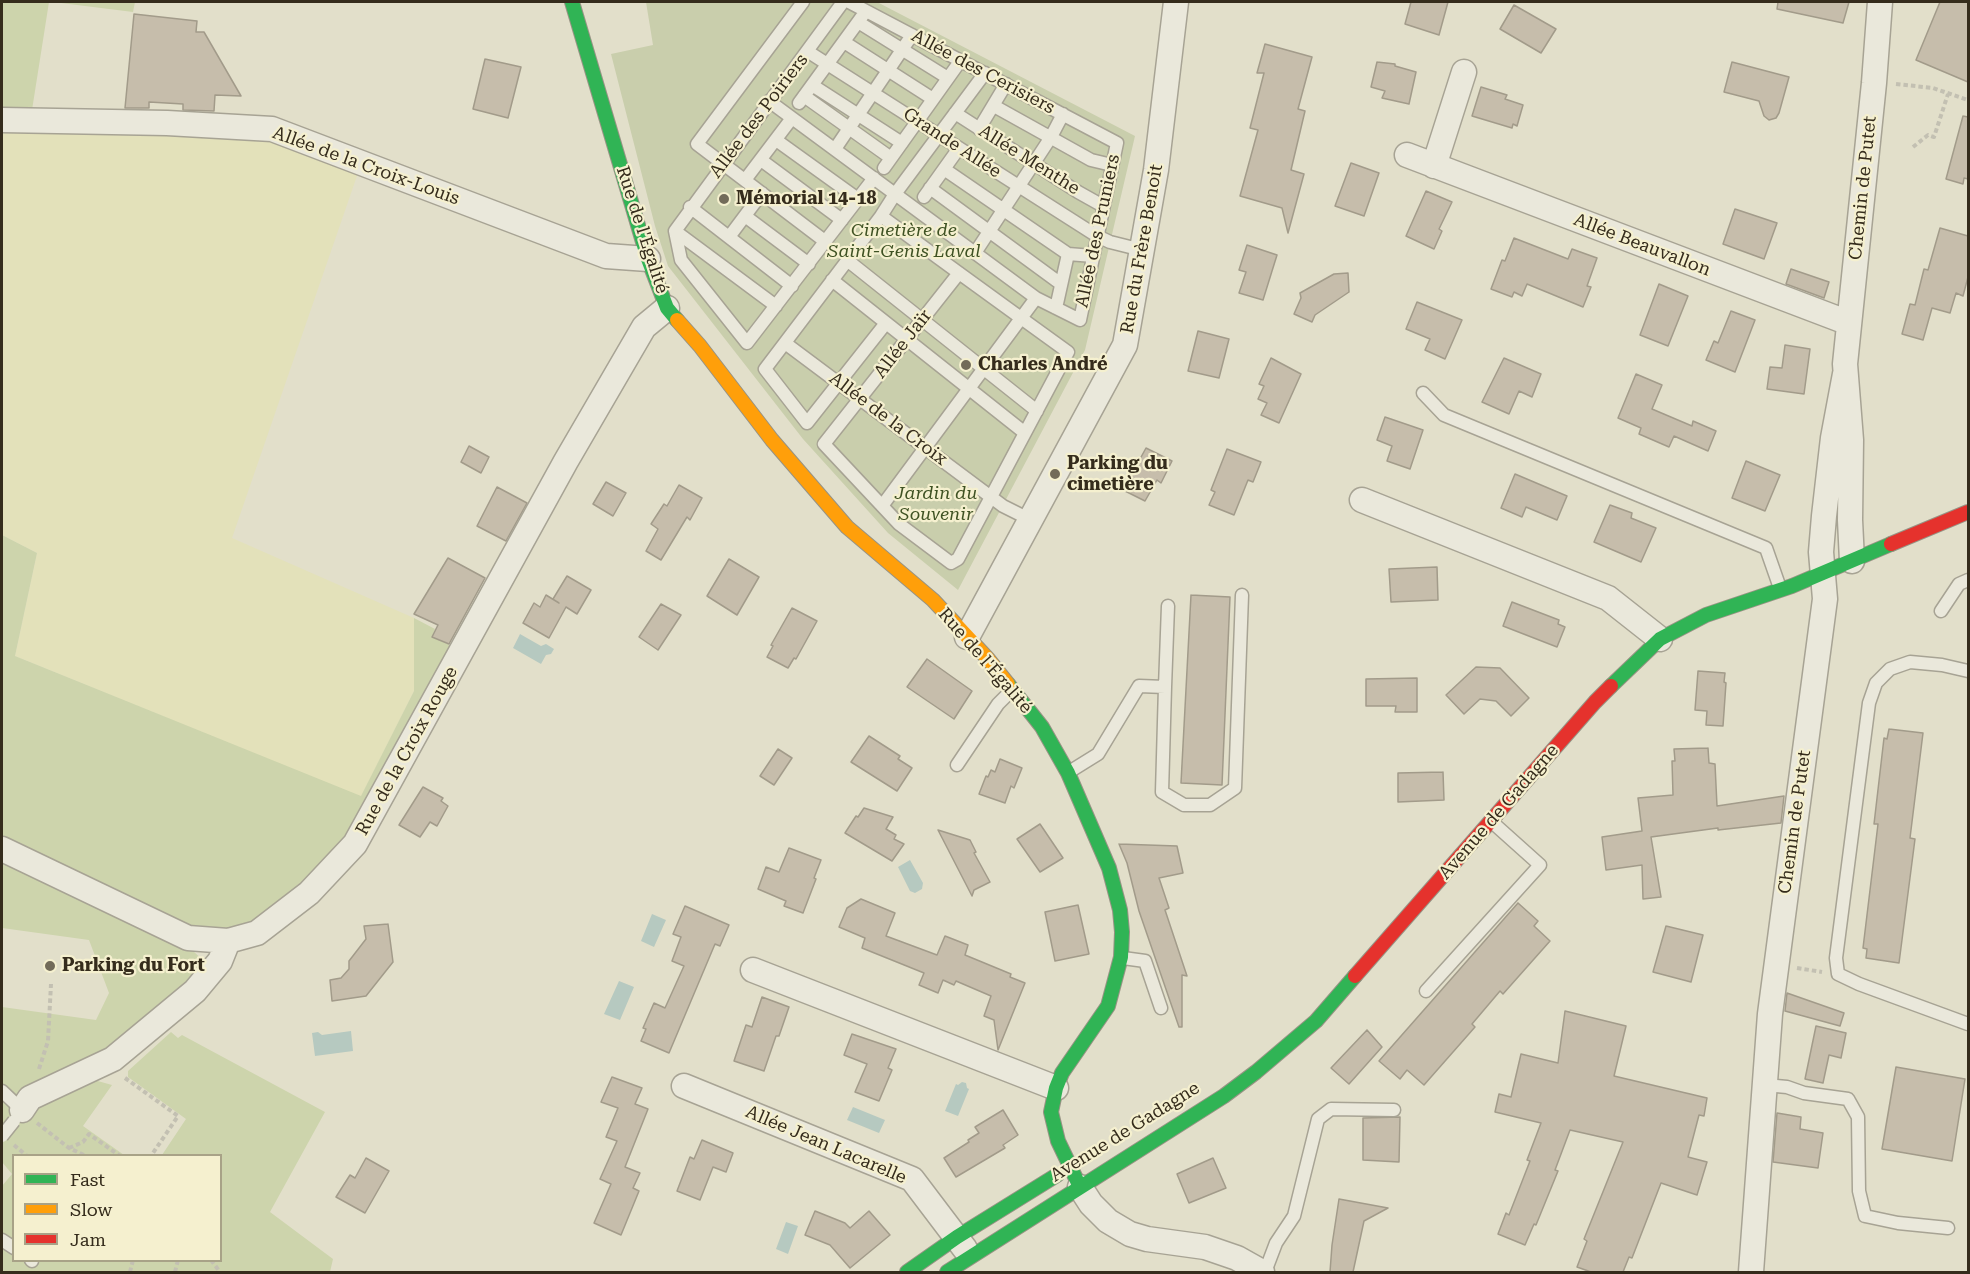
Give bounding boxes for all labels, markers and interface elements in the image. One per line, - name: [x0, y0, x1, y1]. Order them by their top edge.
- street label: Allée des Cerisiers: [908, 25, 1058, 119]
- street label: Allée des Poiriers: [705, 50, 813, 182]
- street label: Grande Allée: [899, 103, 1005, 183]
- street label: Chemin de Putet: [1845, 115, 1881, 261]
- street label: Allée Menthe: [974, 120, 1084, 200]
- street label: Allée de la Croix-Louis: [270, 122, 462, 210]
- street label: Allée des Pruniers: [1071, 152, 1125, 310]
- street label: Rue du Frère Benoit: [1116, 163, 1168, 335]
- street label: Rue de l'Égalité: [611, 164, 673, 296]
- place label: Mémorial 14-18: [736, 188, 877, 210]
- marker: Mémorial 14-18: [717, 192, 731, 206]
- street label: Allée Beauvallon: [1571, 209, 1713, 281]
- park label: Cimetière de Saint-Genis Laval: [827, 220, 981, 262]
- street label: Allée Jaïr: [870, 305, 936, 383]
- place label: Charles André: [978, 354, 1108, 376]
- marker: Charles André: [959, 358, 973, 372]
- street label: Allée de la Croix: [825, 368, 951, 470]
- place label: Parking du cimetière: [1067, 453, 1168, 496]
- marker: Parking du cimetière: [1048, 467, 1062, 481]
- park label: Jardin du Souvenir: [895, 483, 977, 526]
- street label: Rue de l'Égalité: [933, 604, 1037, 718]
- street label: Rue de la Croix Rouge: [352, 663, 462, 839]
- street label: Avenue de Gadagne: [1434, 740, 1564, 884]
- street label: Chemin de Putet: [1774, 749, 1816, 895]
- place label: Parking du Fort: [62, 955, 205, 977]
- marker: Parking du Fort: [43, 959, 57, 973]
- street label: Avenue de Gadagne: [1046, 1077, 1204, 1187]
- street label: Allée Jean Lacarelle: [742, 1101, 910, 1189]
- legend: [12, 1154, 222, 1262]
- text: Fast: [70, 1169, 105, 1190]
- text: Slow: [70, 1199, 112, 1220]
- text: Jam: [70, 1229, 106, 1250]

